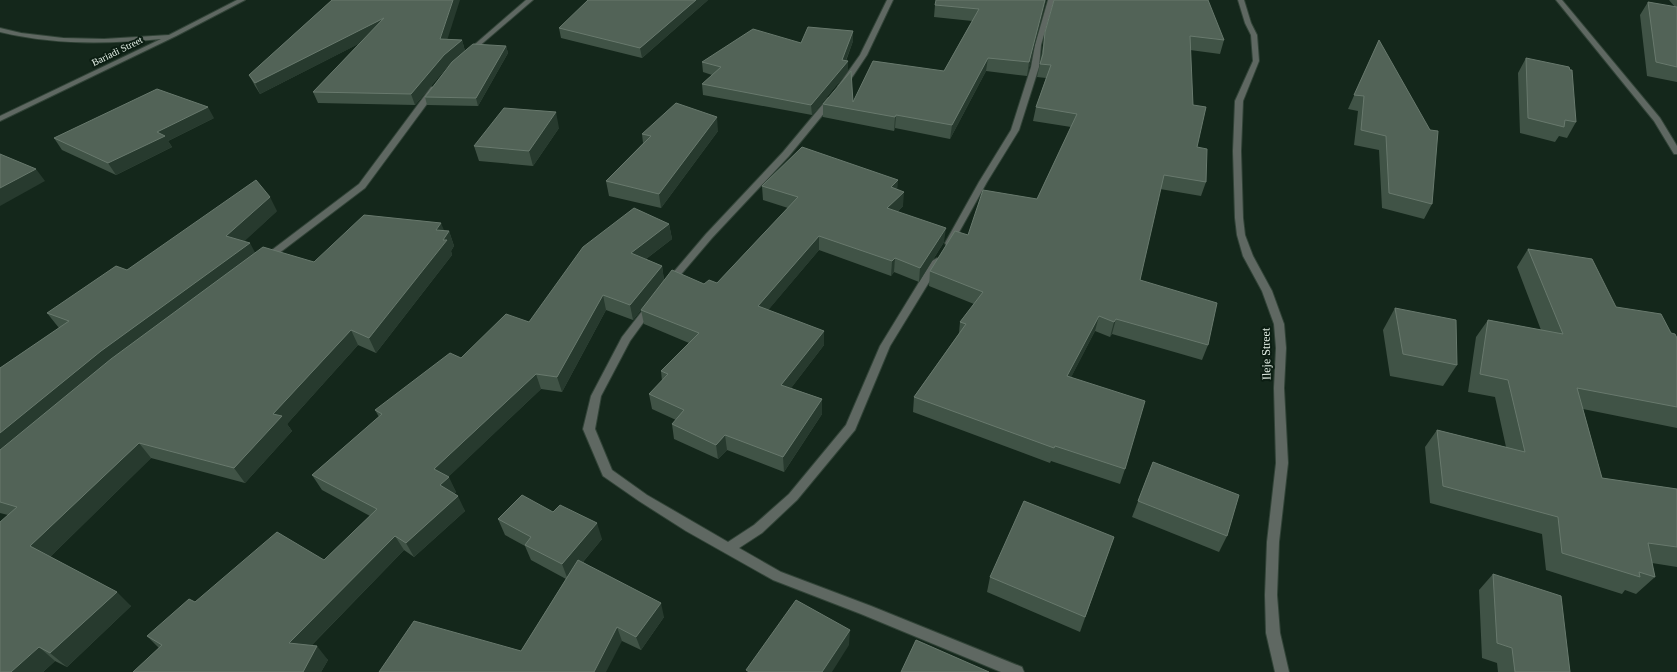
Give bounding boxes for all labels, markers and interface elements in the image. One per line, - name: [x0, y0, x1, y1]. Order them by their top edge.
- street label: Bariadi Street: [90, 34, 144, 68]
- street label: Ileje Street: [1259, 327, 1273, 380]

